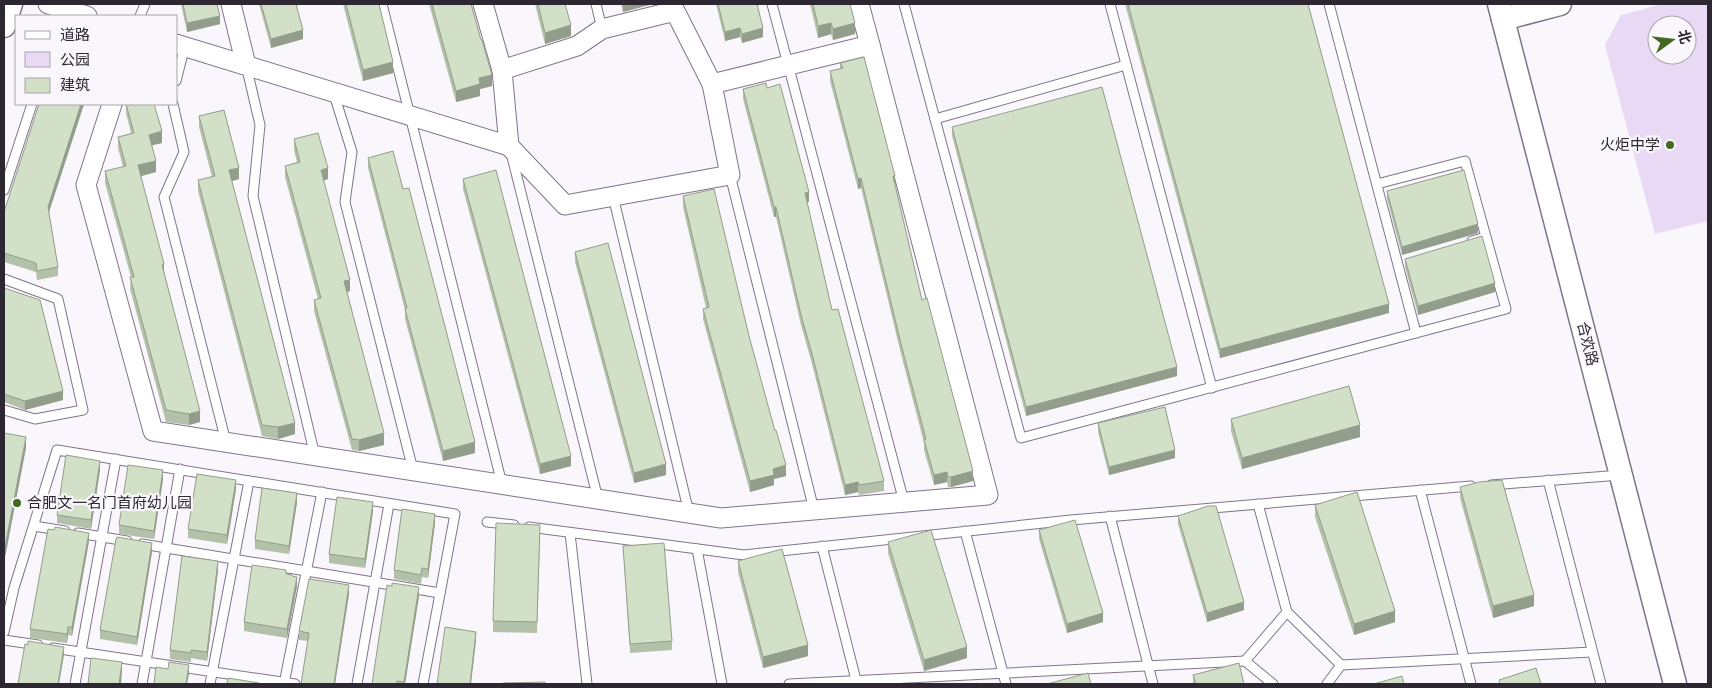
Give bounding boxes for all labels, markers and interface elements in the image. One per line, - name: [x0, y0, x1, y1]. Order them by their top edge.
- legend: [15, 15, 178, 105]
- north arrow: [1647, 15, 1697, 65]
- text: 道路: [60, 26, 90, 45]
- text: 北: [1674, 28, 1694, 46]
- text: 公园: [60, 51, 90, 70]
- text: 建筑: [60, 76, 90, 95]
- place label: 火炬中学: [1600, 136, 1660, 155]
- marker: 火炬中学: [1664, 139, 1676, 151]
- street label: 合欢路: [1572, 320, 1602, 368]
- place label: 合肥文一名门首府幼儿园: [27, 494, 192, 513]
- marker: 合肥文一名门首府幼儿园: [11, 497, 23, 509]

